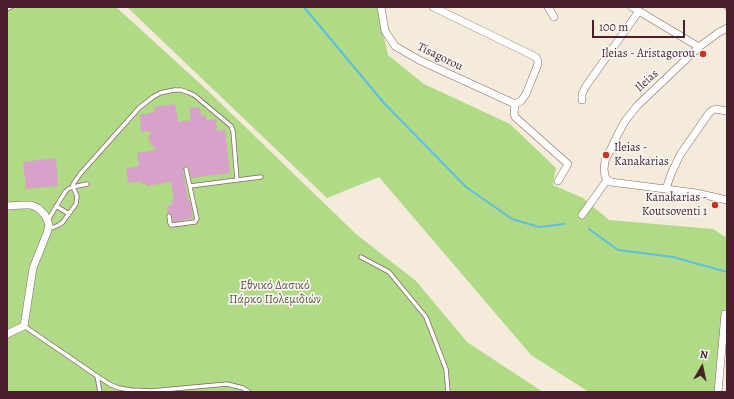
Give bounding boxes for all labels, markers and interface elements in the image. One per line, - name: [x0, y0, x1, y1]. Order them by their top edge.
- scale bar: [594, 12, 687, 38]
- text: 100 m: [599, 19, 628, 35]
- street label: Tisagorou: [415, 40, 465, 74]
- place label: Ileias - Aristagorou: [601, 47, 695, 61]
- marker: Ileias - Aristagorou: [698, 49, 708, 59]
- street label: Ileias: [632, 67, 662, 95]
- place label: Ileias - Kanakarias: [614, 141, 669, 169]
- marker: Ileias - Kanakarias: [601, 150, 611, 160]
- place label: Kanakarias - Koutsoventi 1: [642, 191, 707, 219]
- marker: Kanakarias - Koutsoventi 1: [710, 200, 720, 210]
- park label: Εθνικό Δασικό Πάρκο Πολεμιδιών: [229, 279, 321, 307]
- north arrow: [682, 347, 722, 387]
- text: N: [699, 347, 709, 363]

